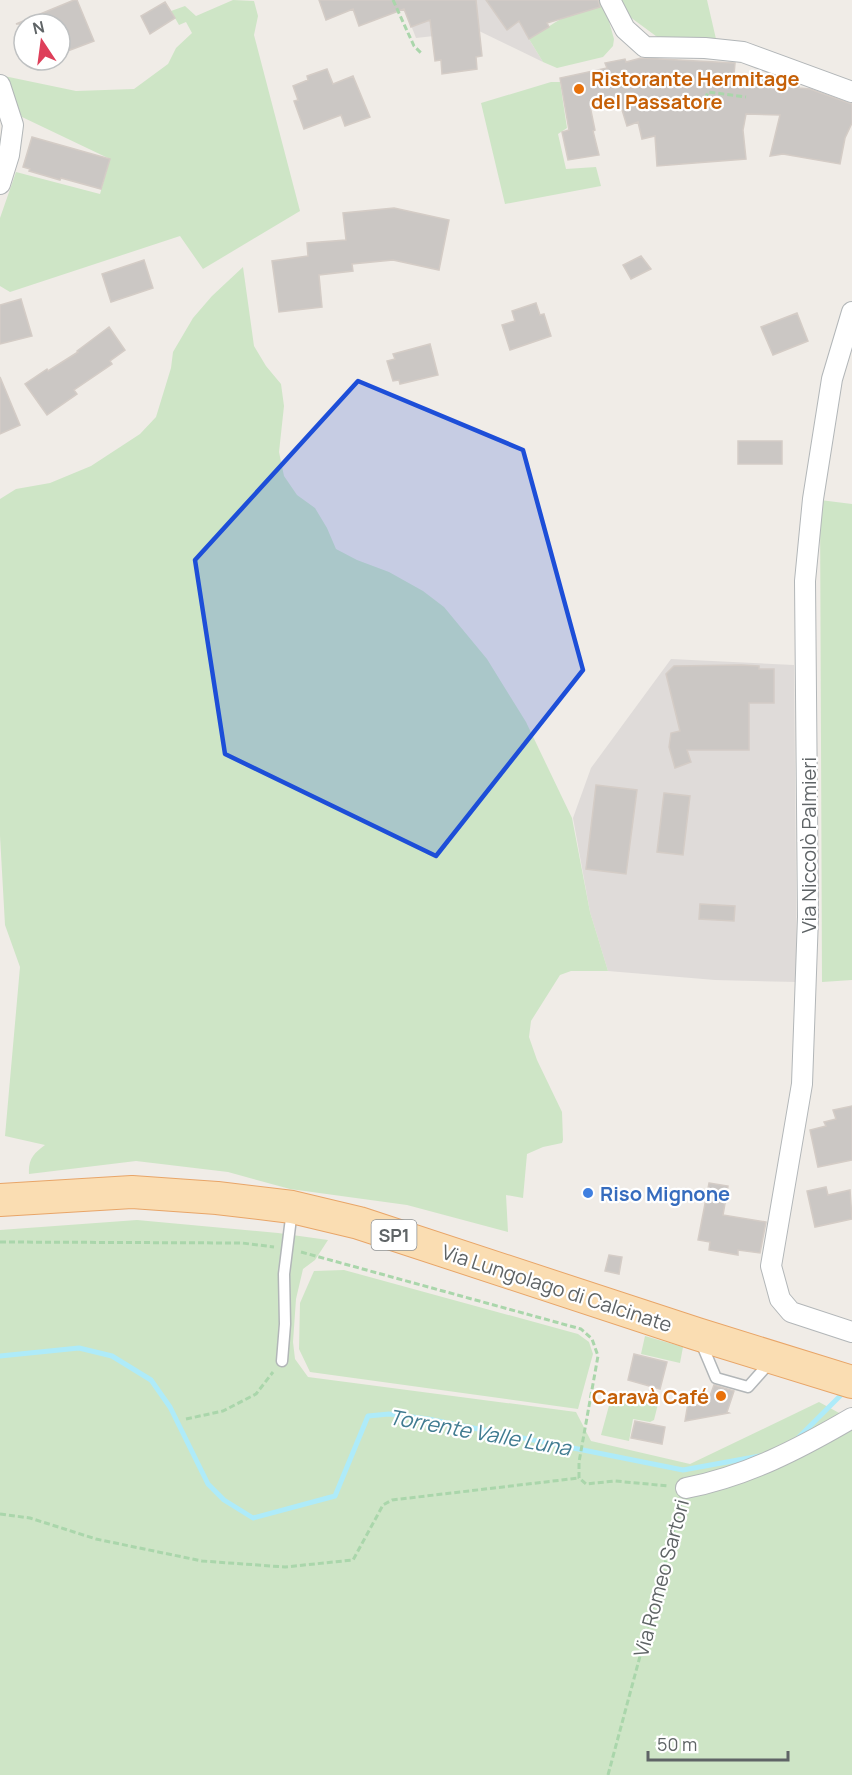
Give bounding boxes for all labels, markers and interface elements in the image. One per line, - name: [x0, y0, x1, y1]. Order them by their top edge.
- north arrow: [12, 12, 72, 72]
- text: N: [31, 15, 47, 39]
- place label: Ristorante Hermitage del Passatore: [591, 65, 800, 115]
- marker: Ristorante Hermitage del Passatore: [572, 82, 586, 96]
- street label: Via Niccolò Palmieri: [795, 757, 822, 933]
- place label: Riso Mignone: [600, 1180, 730, 1207]
- marker: Riso Mignone: [581, 1186, 595, 1200]
- road number: SP1: [372, 1220, 416, 1250]
- street label: Via Lungolago di Calcinate: [438, 1238, 676, 1338]
- place label: Caravà Café: [592, 1383, 709, 1410]
- marker: Caravà Café: [714, 1389, 728, 1403]
- water label: Torrente Valle Luna: [387, 1402, 574, 1462]
- street label: Via Romeo Sartori: [627, 1496, 695, 1660]
- scale bar: [648, 1724, 788, 1762]
- text: 50 m: [657, 1732, 697, 1756]

